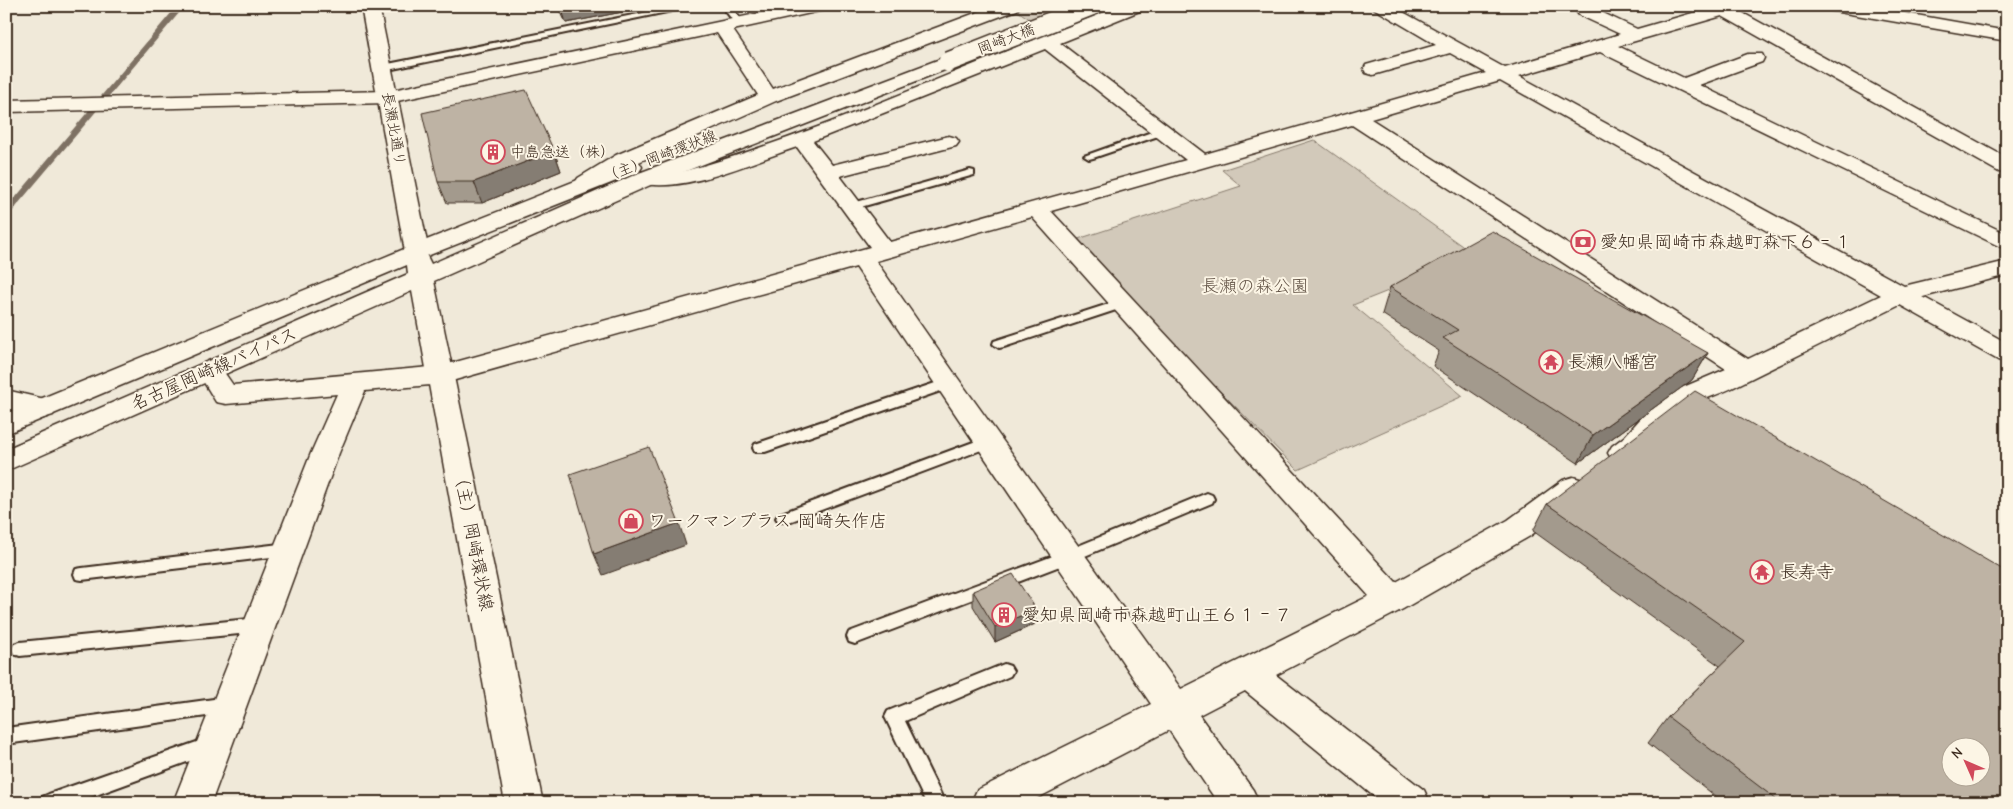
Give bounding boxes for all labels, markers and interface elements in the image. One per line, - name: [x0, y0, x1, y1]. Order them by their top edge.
- street label: 岡崎大橋: [975, 20, 1037, 58]
- street label: 長瀬北通り: [379, 90, 409, 168]
- street label: （主）岡崎環状線: [601, 126, 719, 186]
- building icon: 中島急送（株）: [480, 139, 506, 165]
- place label: 中島急送（株）: [510, 143, 615, 161]
- bank icon: 愛知県岡崎市森越町森下６‐１: [1570, 229, 1596, 255]
- place label: 愛知県岡崎市森越町森下６‐１: [1600, 232, 1852, 253]
- park label: 長瀬の森公園: [1201, 276, 1309, 297]
- street label: 名古屋岡崎線バイパス: [128, 323, 300, 415]
- temple icon: 長瀬八幡宮: [1538, 349, 1564, 375]
- place label: 長瀬八幡宮: [1568, 352, 1658, 373]
- street label: （主）岡崎環状線: [449, 467, 497, 613]
- shop icon: ワークマンプラス 岡崎矢作店: [618, 508, 644, 534]
- place label: ワークマンプラス 岡崎矢作店: [648, 511, 887, 532]
- temple icon: 長寿寺: [1749, 559, 1775, 585]
- place label: 長寿寺: [1780, 562, 1834, 583]
- building icon: 愛知県岡崎市森越町山王６１‐７: [991, 602, 1017, 628]
- place label: 愛知県岡崎市森越町山王６１‐７: [1022, 605, 1292, 626]
- north arrow: [1940, 736, 1990, 786]
- text: N: [1948, 744, 1966, 762]

